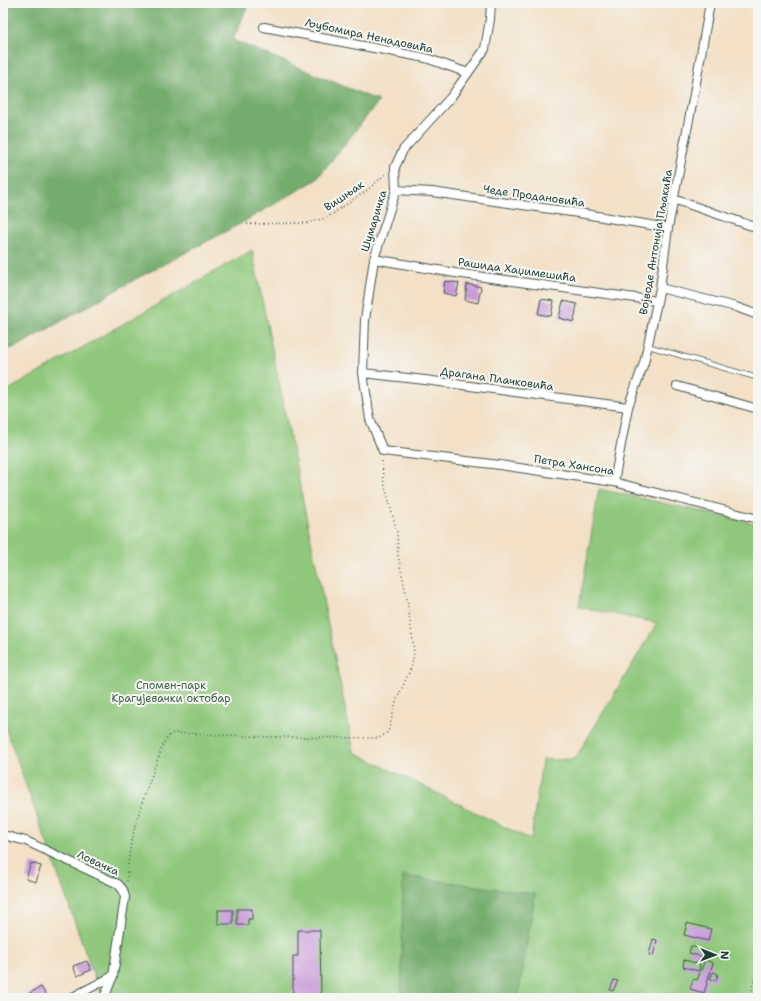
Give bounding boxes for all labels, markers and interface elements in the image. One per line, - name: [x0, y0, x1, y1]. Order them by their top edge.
- street label: Љубомира Ненадовића: [303, 15, 435, 57]
- street label: Војводе Антонија Пљакића: [636, 168, 676, 316]
- street label: Вишњак: [321, 177, 367, 215]
- street label: Чеде Продановића: [482, 181, 586, 211]
- street label: Шумаричка: [358, 188, 391, 254]
- street label: Рашида Хаџимешића: [457, 254, 577, 286]
- street label: Драгана Плачковића: [439, 364, 555, 394]
- street label: Петра Хансона: [533, 451, 615, 479]
- park label: Спомен-парк Крагујевачки октобар: [111, 678, 231, 706]
- street label: Ловачка: [75, 847, 122, 879]
- north arrow: [695, 935, 735, 975]
- text: N: [717, 951, 732, 960]

